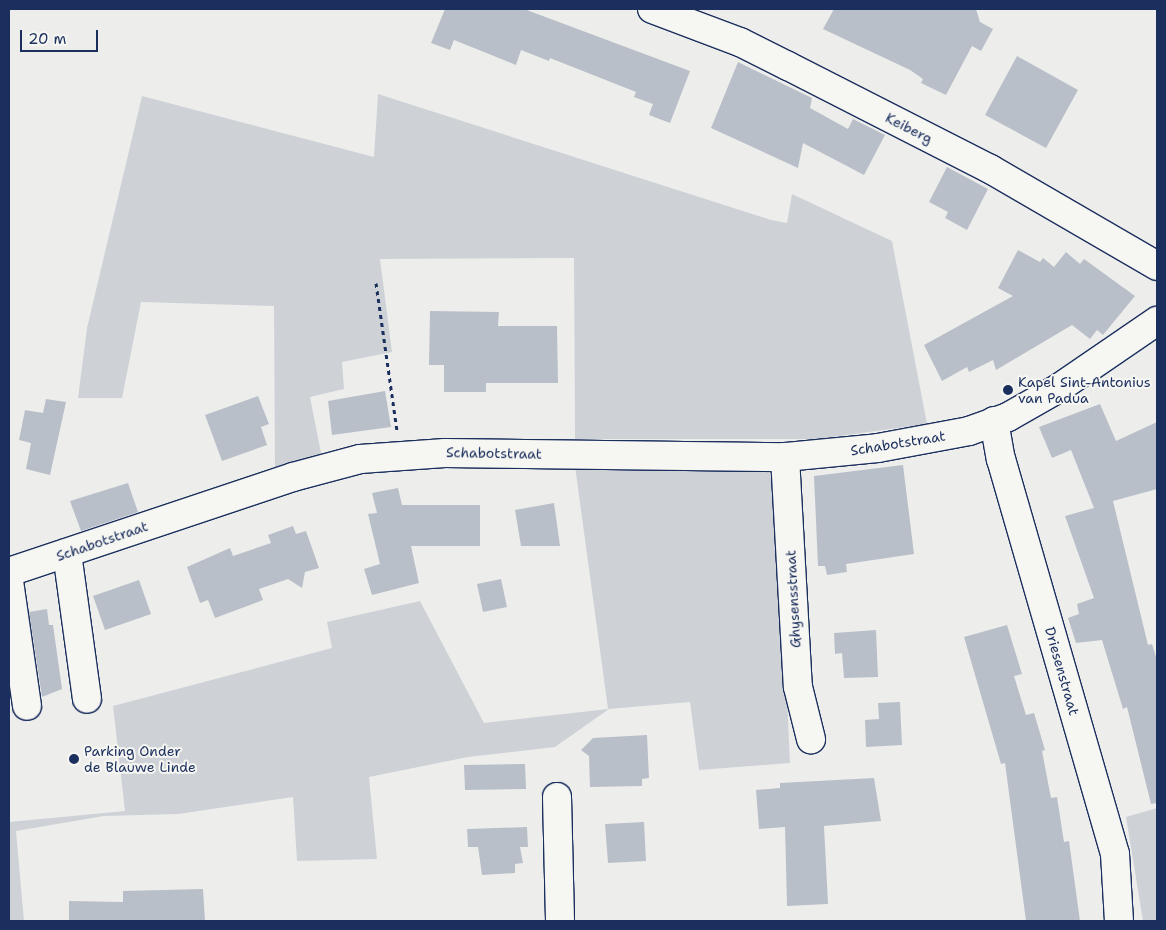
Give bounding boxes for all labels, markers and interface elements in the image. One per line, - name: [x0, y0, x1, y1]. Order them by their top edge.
- scale bar: [22, 20, 100, 52]
- text: 20 m: [28, 29, 67, 49]
- street label: Keiberg: [883, 109, 935, 147]
- place label: Kapel Sint-Antonius van Padua: [1018, 374, 1151, 407]
- marker: Kapel Sint-Antonius van Padua: [1002, 384, 1014, 396]
- street label: Schabotstraat: [849, 427, 947, 459]
- street label: Schabotstraat: [446, 444, 542, 462]
- street label: Schabotstraat: [54, 517, 150, 565]
- street label: Ghysensstraat: [782, 550, 804, 648]
- street label: Driesenstraat: [1041, 625, 1083, 717]
- place label: Parking Onder de Blauwe Linde: [84, 743, 196, 776]
- marker: Parking Onder de Blauwe Linde: [68, 753, 80, 765]

